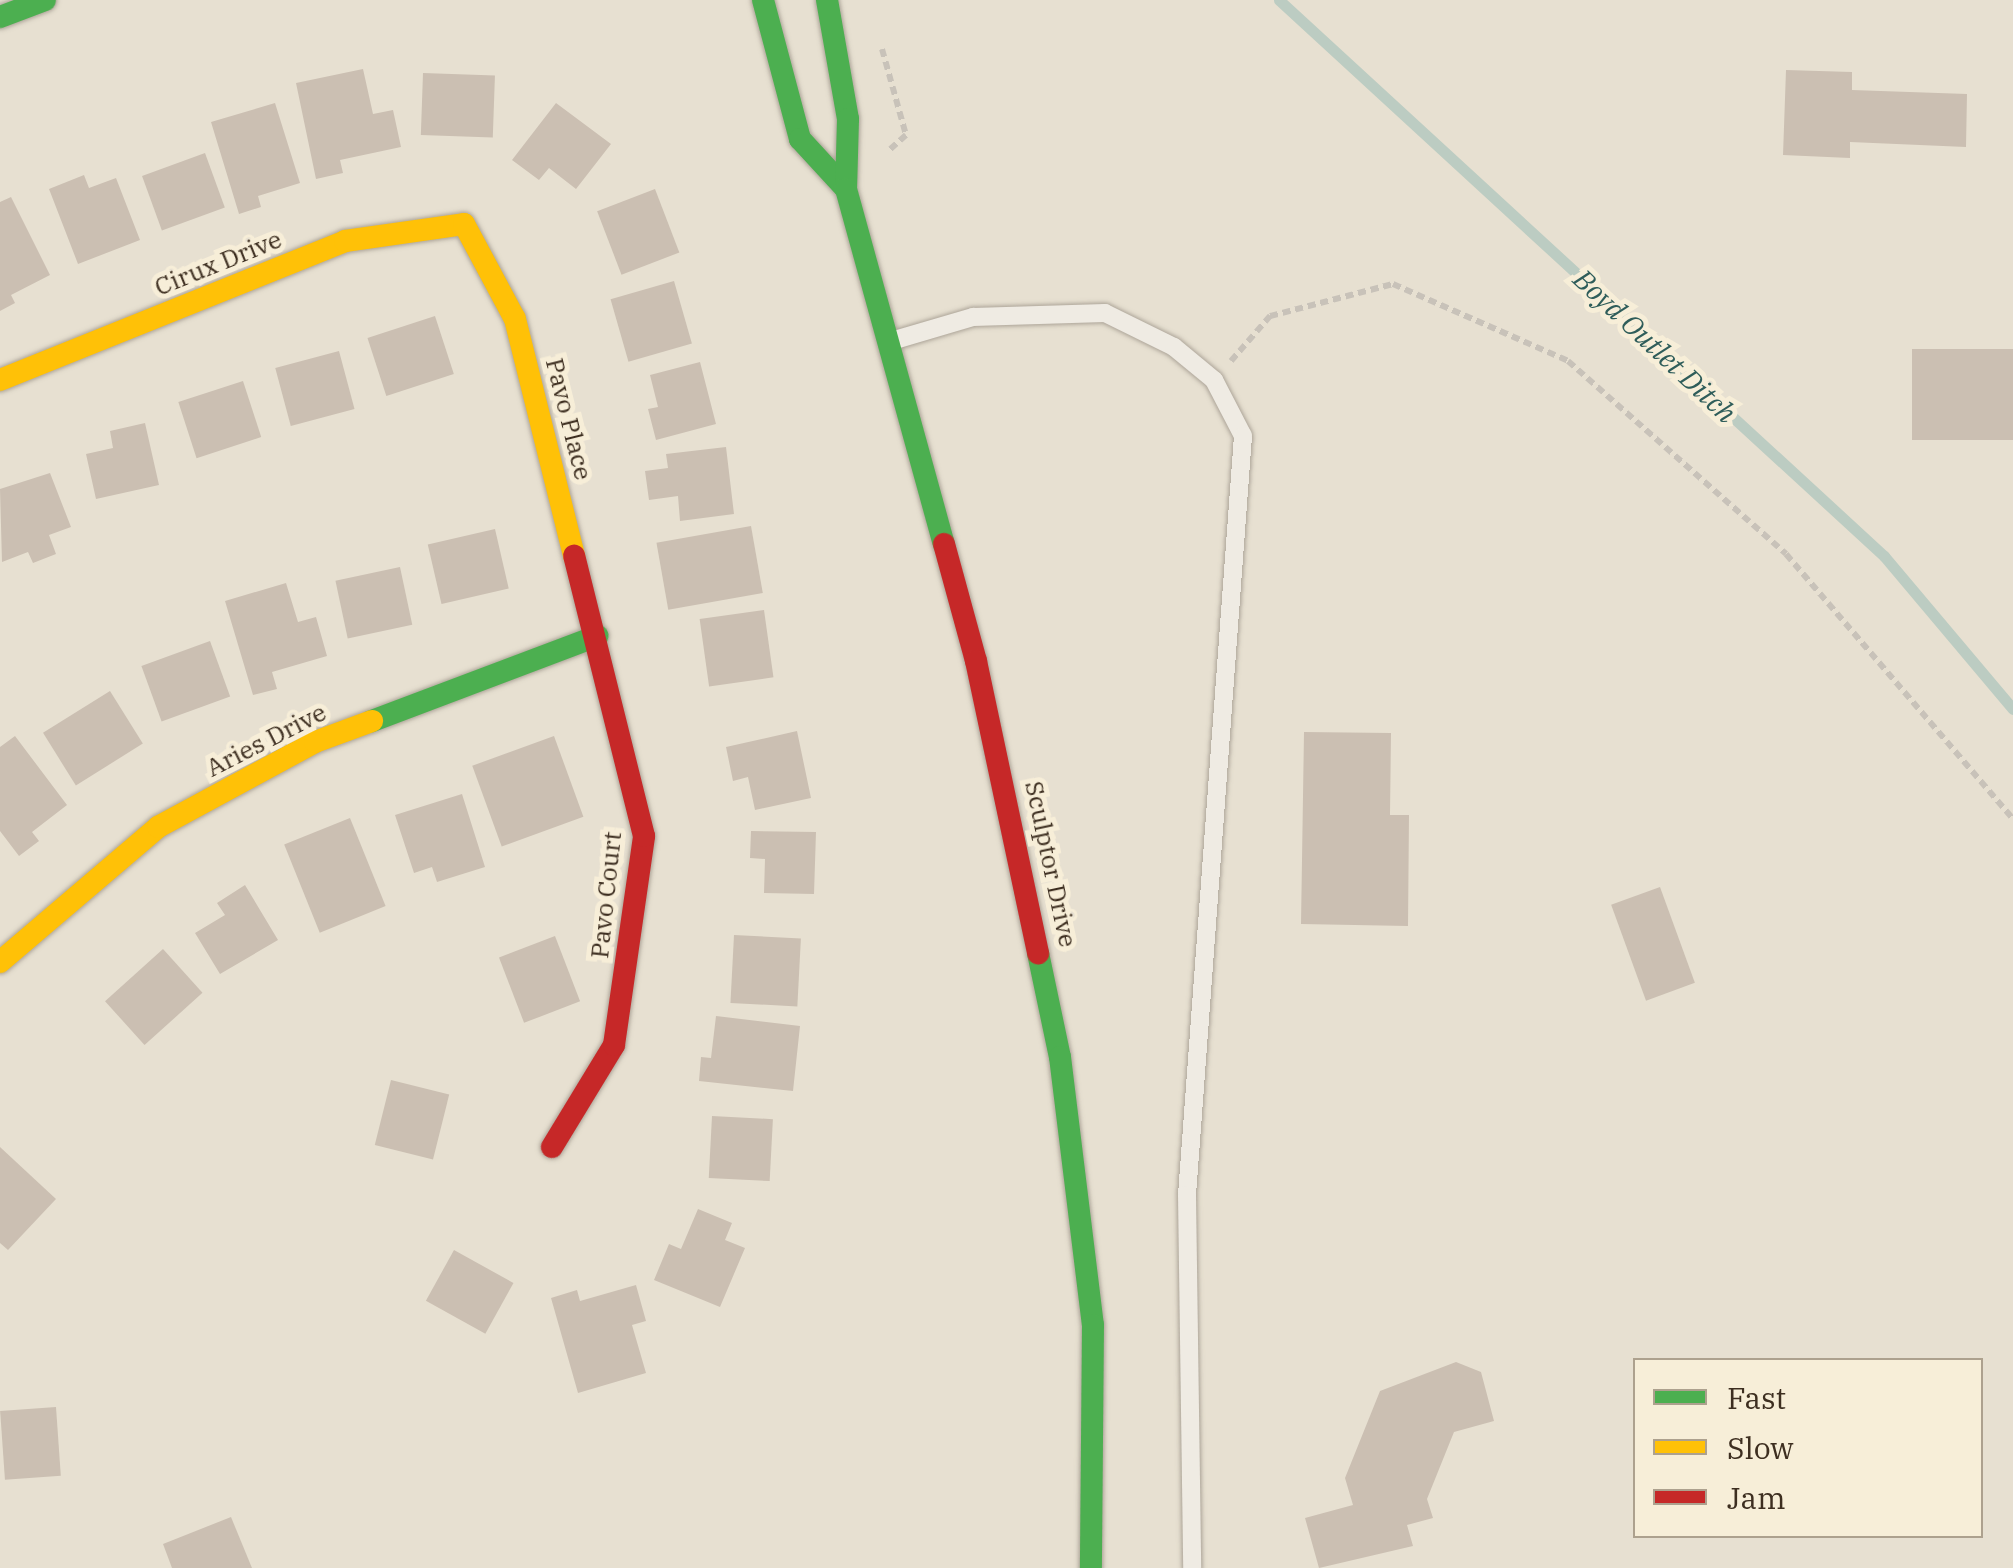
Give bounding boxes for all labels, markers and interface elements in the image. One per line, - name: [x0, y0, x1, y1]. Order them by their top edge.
- street label: Cirux Drive: [150, 224, 286, 302]
- water label: Boyd Outlet Ditch: [1567, 262, 1743, 430]
- street label: Pavo Place: [539, 355, 599, 483]
- street label: Aries Drive: [201, 697, 331, 783]
- street label: Sculptor Drive: [1019, 778, 1083, 950]
- street label: Pavo Court: [584, 830, 628, 960]
- legend: [1633, 1358, 1983, 1538]
- text: Fast: [1727, 1378, 1786, 1417]
- text: Slow: [1727, 1428, 1794, 1467]
- text: Jam: [1727, 1478, 1786, 1517]

